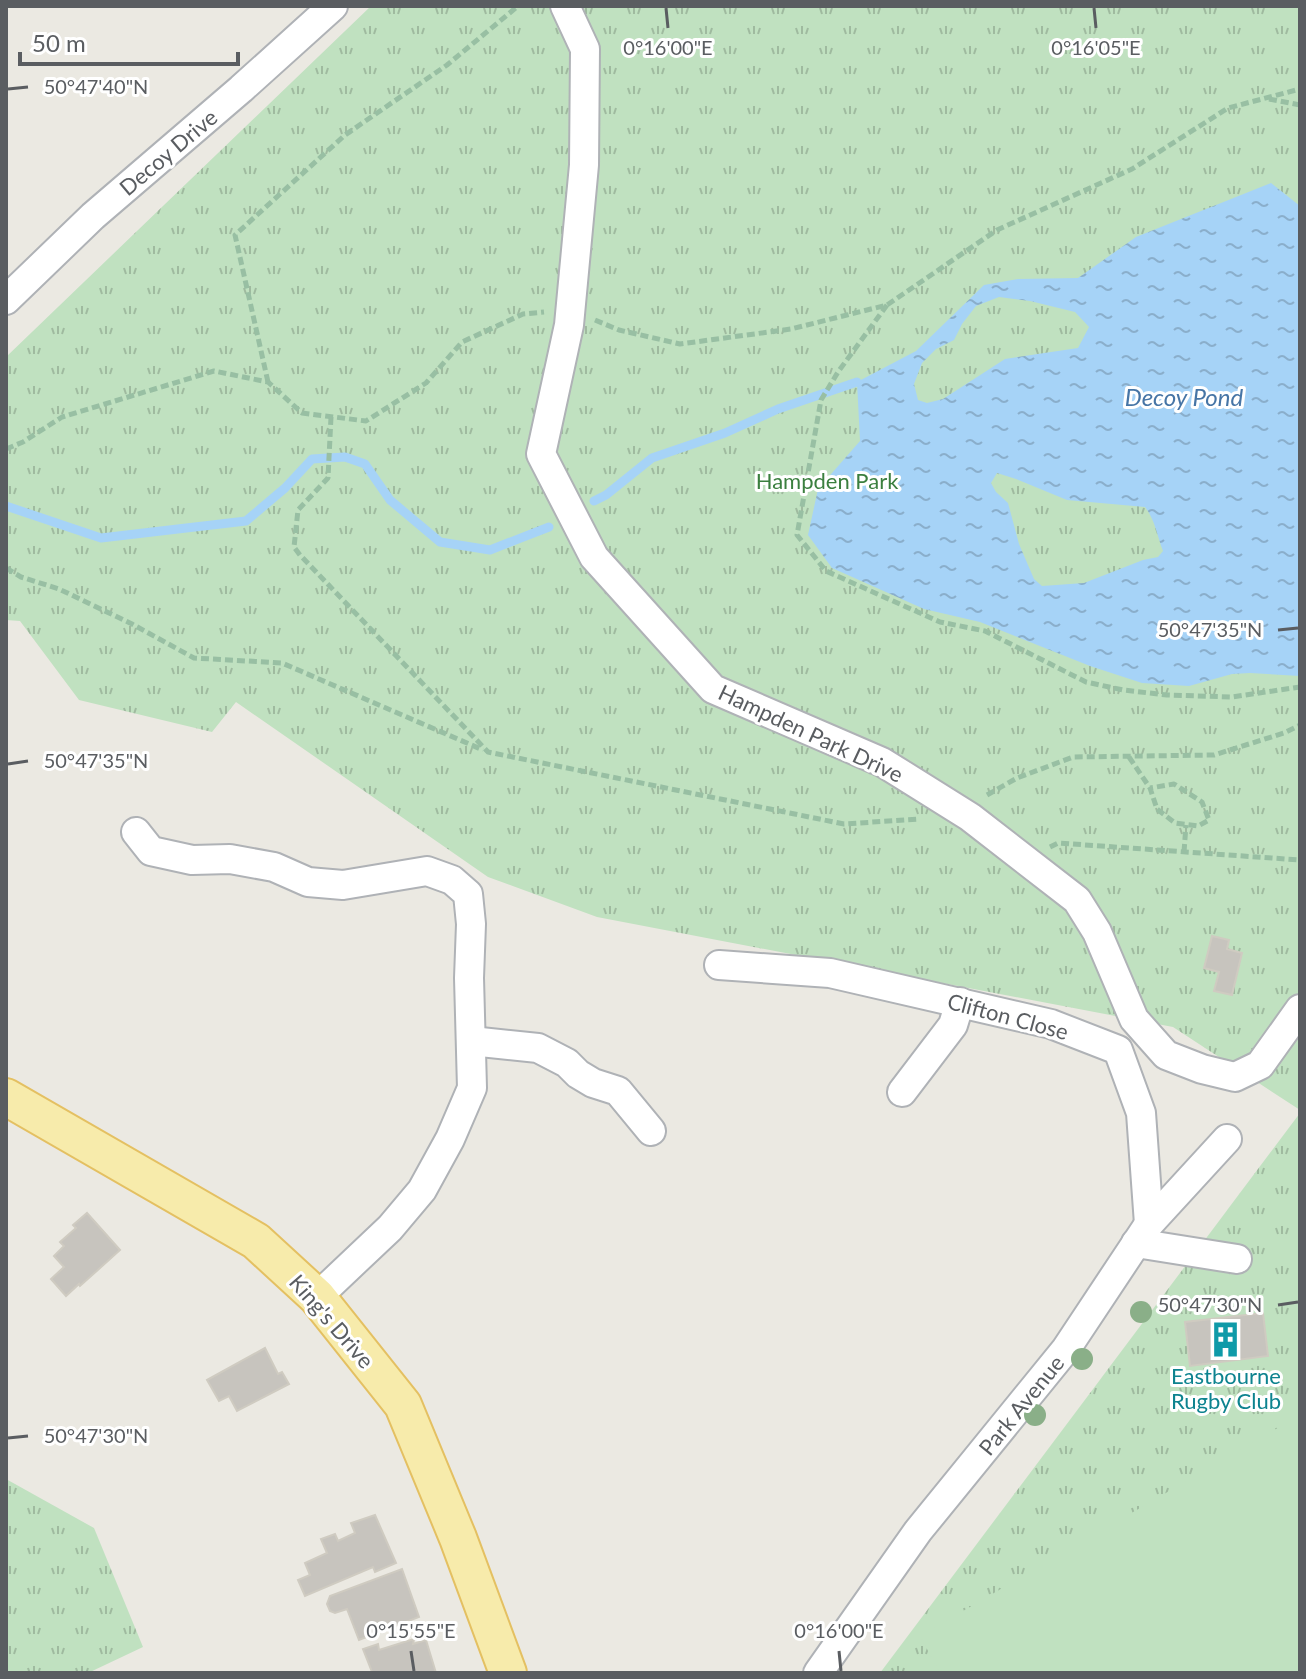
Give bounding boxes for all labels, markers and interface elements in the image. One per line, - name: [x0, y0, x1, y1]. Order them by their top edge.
- scale bar: [20, 16, 238, 66]
- text: 50 m: [32, 28, 86, 57]
- text: 0°16'00"E: [623, 35, 713, 59]
- text: 0°16'05"E: [1051, 35, 1141, 59]
- text: 50°47'40"N: [44, 74, 148, 98]
- street label: Decoy Drive: [114, 103, 222, 201]
- water label: Decoy Pond: [1125, 382, 1244, 411]
- park label: Hampden Park: [756, 467, 899, 494]
- text: 50°47'35"N: [1158, 617, 1262, 641]
- street label: Hampden Park Drive: [714, 678, 908, 788]
- text: 50°47'35"N: [44, 748, 148, 772]
- street label: Clifton Close: [945, 987, 1071, 1045]
- street label: King's Drive: [284, 1269, 380, 1373]
- text: 50°47'30"N: [1158, 1292, 1262, 1316]
- building icon: Eastbourne Rugby Club: [1207, 1320, 1245, 1358]
- street label: Park Avenue: [973, 1350, 1069, 1460]
- place label: Eastbourne Rugby Club: [1171, 1362, 1281, 1414]
- text: 50°47'30"N: [44, 1423, 148, 1447]
- text: 0°15'55"E: [366, 1618, 456, 1642]
- text: 0°16'00"E: [794, 1618, 884, 1642]

